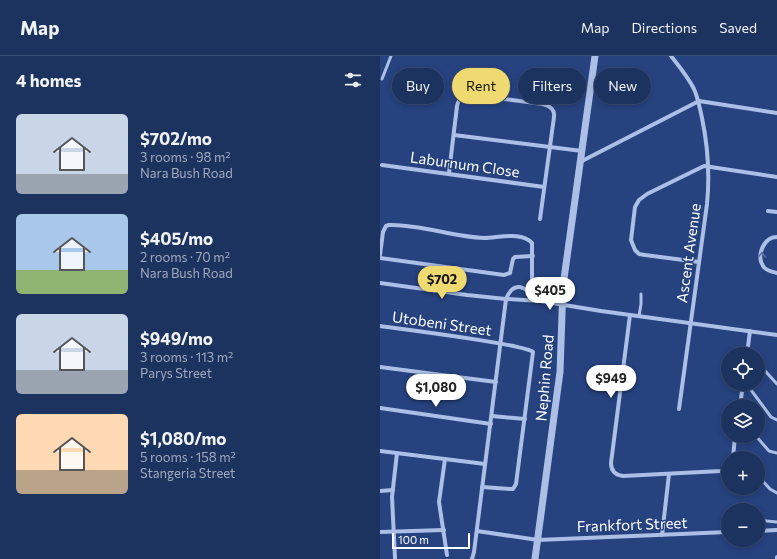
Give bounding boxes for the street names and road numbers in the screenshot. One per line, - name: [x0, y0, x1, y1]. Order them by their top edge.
- street label: Laburnum Close: [409, 147, 521, 181]
- street label: Ascent Avenue: [672, 202, 704, 304]
- street label: Utobeni Street: [391, 307, 493, 339]
- street label: Nephin Road: [531, 334, 557, 422]
- street label: Frankfort Street: [576, 513, 688, 535]

